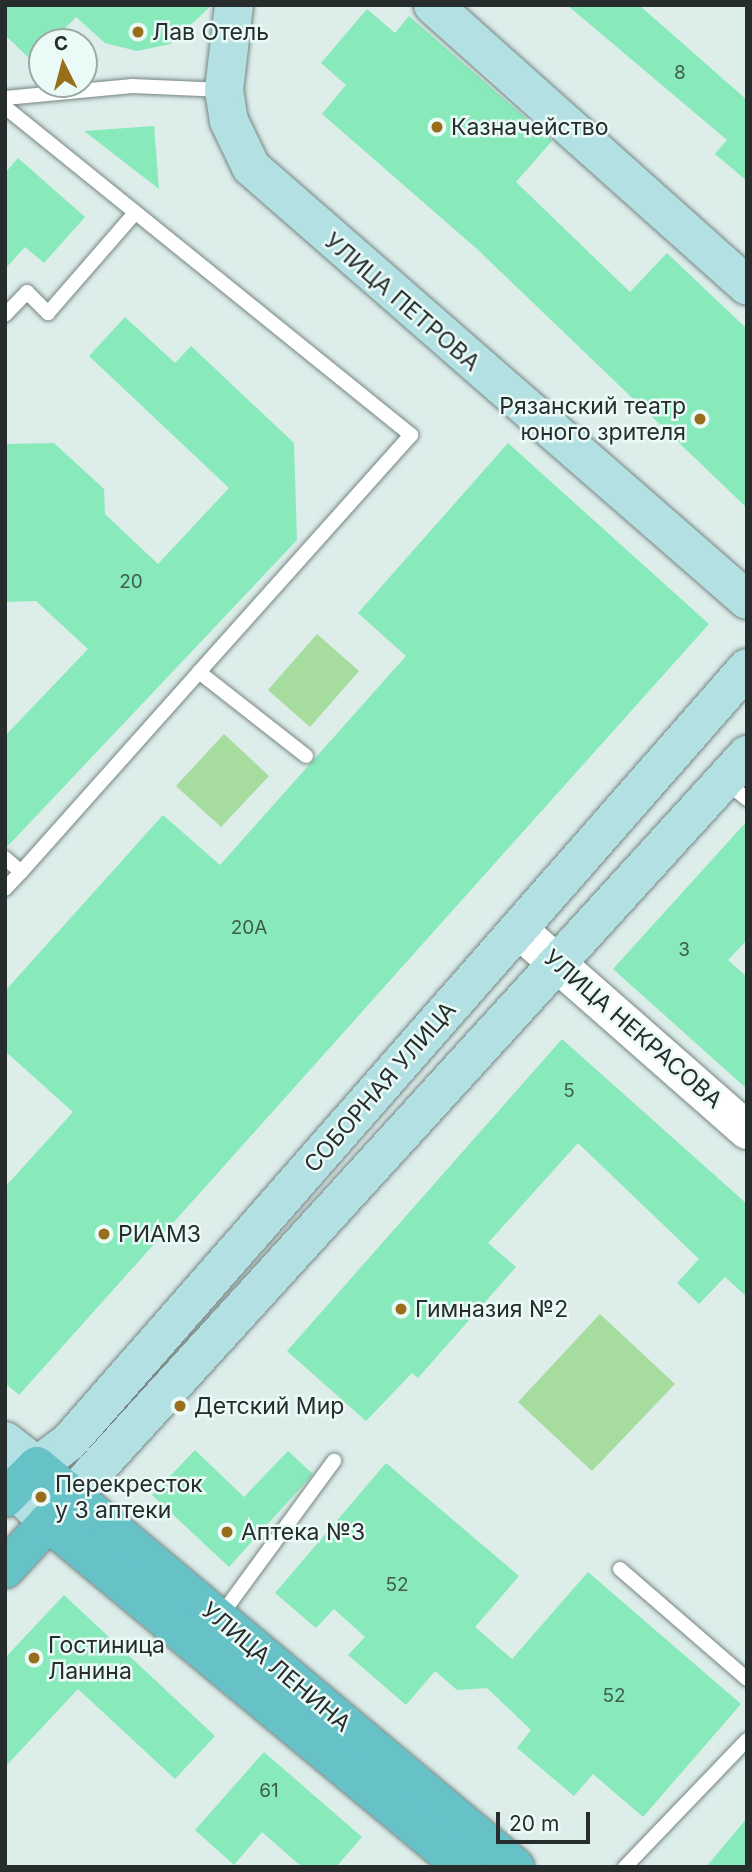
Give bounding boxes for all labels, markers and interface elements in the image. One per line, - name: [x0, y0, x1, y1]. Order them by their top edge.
- place label: Лав Отель: [152, 18, 269, 46]
- marker: Лав Отель: [130, 24, 146, 40]
- north arrow: [28, 28, 98, 98]
- text: С: [53, 31, 69, 56]
- house number: 8: [674, 62, 686, 84]
- place label: Казначейство: [451, 113, 609, 141]
- marker: Казначейство: [429, 119, 445, 135]
- street label: УЛИЦА ПЕТРОВА: [319, 227, 485, 377]
- place label: Рязанский театр юного зрителя: [499, 392, 686, 446]
- marker: Рязанский театр юного зрителя: [692, 411, 708, 427]
- house number: 20: [119, 571, 143, 593]
- house number: 20А: [231, 917, 267, 939]
- house number: 3: [678, 939, 690, 961]
- street label: УЛИЦА НЕКРАСОВА: [538, 944, 728, 1114]
- street label: СОБОРНАЯ УЛИЦА: [298, 996, 462, 1178]
- house number: 5: [563, 1080, 575, 1102]
- place label: РИАМЗ: [118, 1220, 201, 1248]
- marker: РИАМЗ: [96, 1226, 112, 1242]
- place label: Гимназия №2: [415, 1295, 568, 1323]
- marker: Гимназия №2: [393, 1301, 409, 1317]
- place label: Детский Мир: [194, 1392, 344, 1420]
- marker: Детский Мир: [172, 1398, 188, 1414]
- place label: Перекресток у 3 аптеки: [55, 1470, 203, 1524]
- marker: Перекресток у 3 аптеки: [33, 1489, 49, 1505]
- place label: Аптека №3: [241, 1518, 365, 1546]
- marker: Аптека №3: [219, 1524, 235, 1540]
- house number: 52: [385, 1574, 409, 1596]
- street label: УЛИЦА ЛЕНИНА: [196, 1597, 356, 1737]
- place label: Гостиница Ланина: [48, 1631, 165, 1685]
- marker: Гостиница Ланина: [26, 1650, 42, 1666]
- house number: 52: [602, 1685, 626, 1707]
- house number: 61: [259, 1780, 279, 1802]
- scale bar: [500, 1798, 594, 1842]
- text: 20 m: [509, 1811, 559, 1836]

